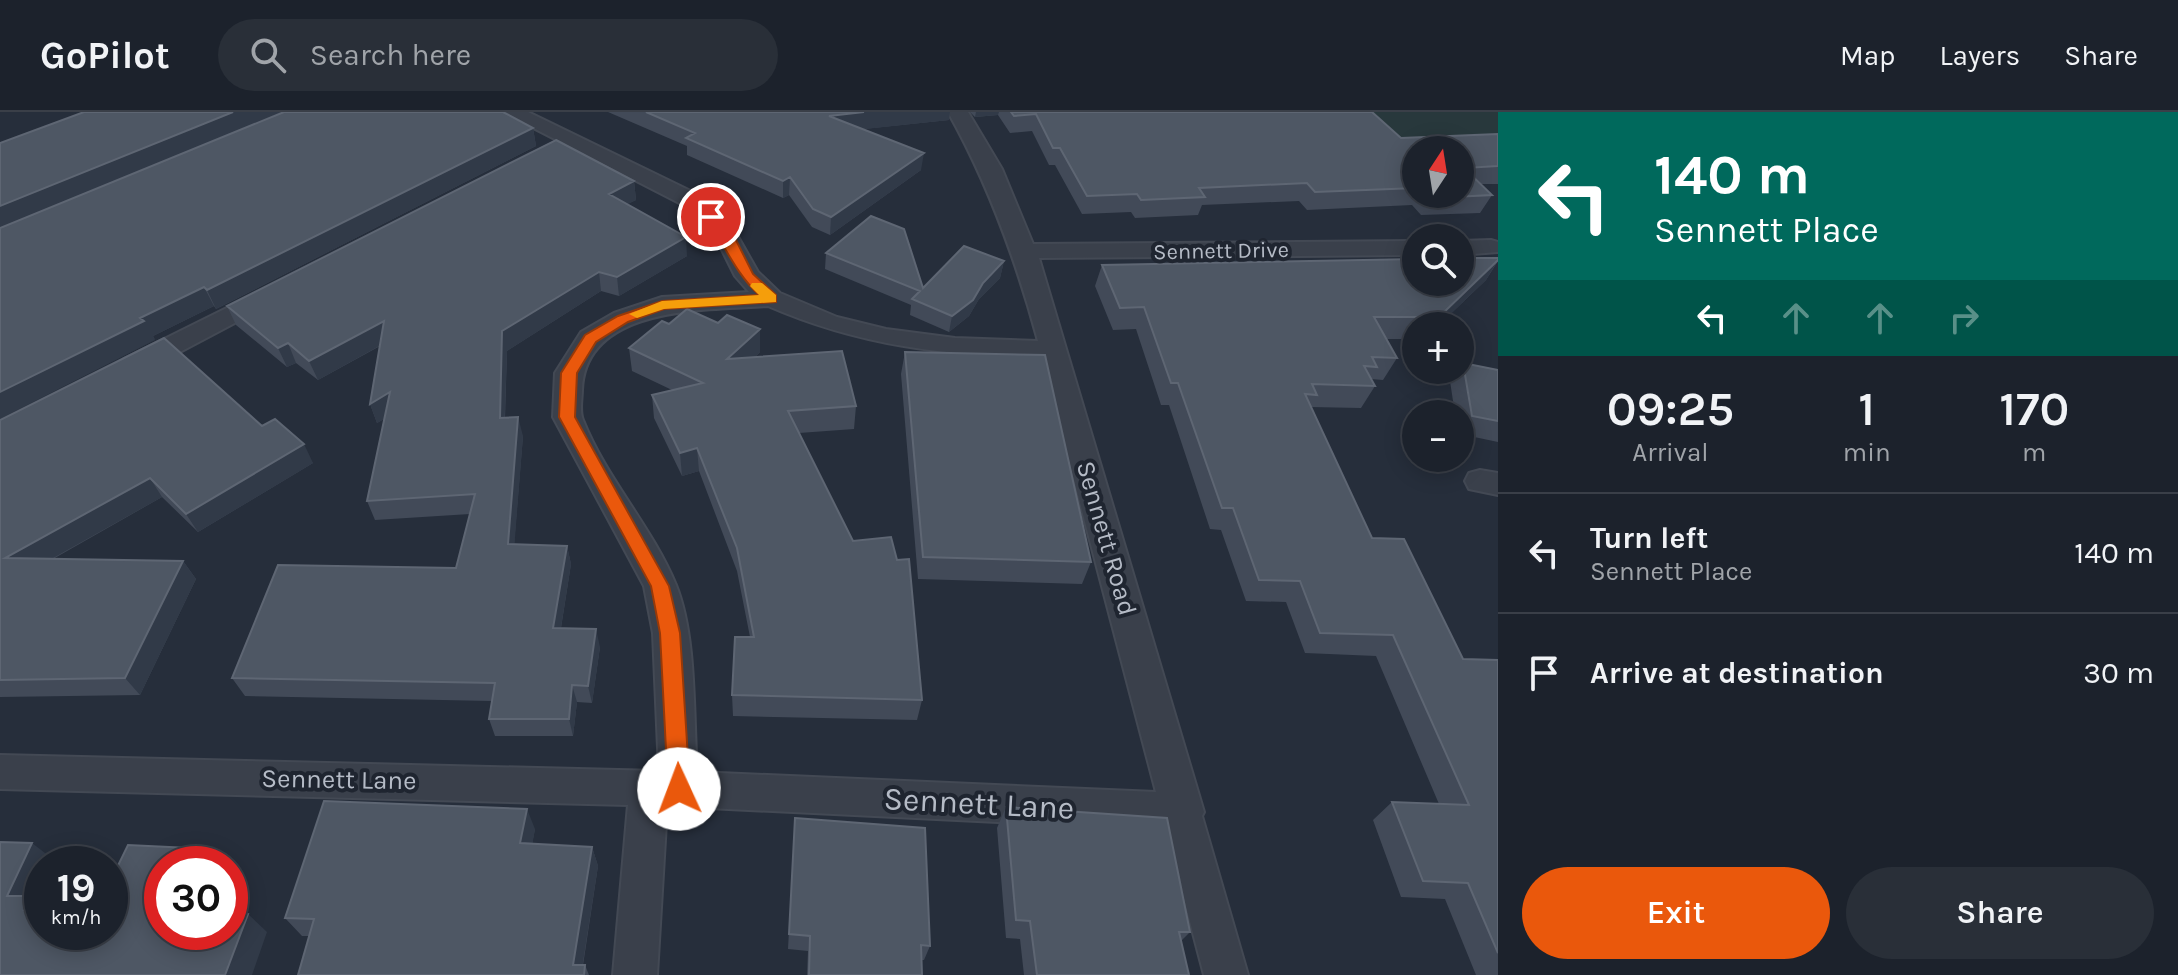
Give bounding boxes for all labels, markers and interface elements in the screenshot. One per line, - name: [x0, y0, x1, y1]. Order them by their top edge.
- search box: [218, 19, 778, 91]
- text: GoPilot: [40, 33, 170, 78]
- icon: search: [246, 33, 290, 77]
- text: Search here: [310, 37, 471, 73]
- text: Map: [1840, 39, 1895, 72]
- text: Layers: [1939, 39, 2020, 72]
- text: Share: [2064, 39, 2138, 72]
- north arrow: [1402, 136, 1474, 208]
- map controls: [1402, 136, 1474, 472]
- text: 140 m: [1654, 142, 1810, 207]
- icon: left: [1522, 144, 1626, 248]
- pin: [677, 183, 745, 251]
- icon: arrive: [689, 195, 733, 239]
- text: Sennett Place: [1654, 209, 1879, 251]
- button: search: [1402, 224, 1474, 296]
- street label: Sennett Drive: [1153, 237, 1289, 265]
- icon: left: [1690, 296, 1734, 340]
- icon: ahead: [1774, 296, 1818, 340]
- icon: ahead: [1858, 296, 1902, 340]
- icon: right: [1942, 296, 1986, 340]
- button: +: [1402, 312, 1474, 384]
- text: 09:25: [1607, 381, 1734, 437]
- text: 1: [1858, 381, 1875, 437]
- text: 170: [1999, 381, 2069, 437]
- button: −: [1402, 400, 1474, 472]
- text: Arrival: [1632, 437, 1708, 468]
- text: min: [1843, 437, 1891, 468]
- text: m: [2022, 437, 2046, 468]
- street label: Sennett Road: [1070, 457, 1143, 619]
- text: Turn left: [1590, 520, 1708, 556]
- icon: left: [1522, 531, 1566, 575]
- text: 140 m: [2074, 535, 2154, 571]
- text: Sennett Place: [1590, 556, 1752, 587]
- icon: arrive: [1522, 651, 1566, 695]
- text: Arrive at destination: [1590, 655, 1884, 691]
- text: 30 m: [2083, 655, 2154, 691]
- position arrow: [637, 747, 721, 831]
- street label: Sennett Lane: [261, 763, 417, 796]
- street label: Sennett Lane: [883, 780, 1075, 827]
- speed limit sign: 30: [144, 846, 248, 950]
- text: 19: [57, 864, 95, 911]
- button: Exit: [1522, 867, 1830, 959]
- button: Share: [1846, 867, 2154, 959]
- text: km/h: [51, 906, 101, 929]

